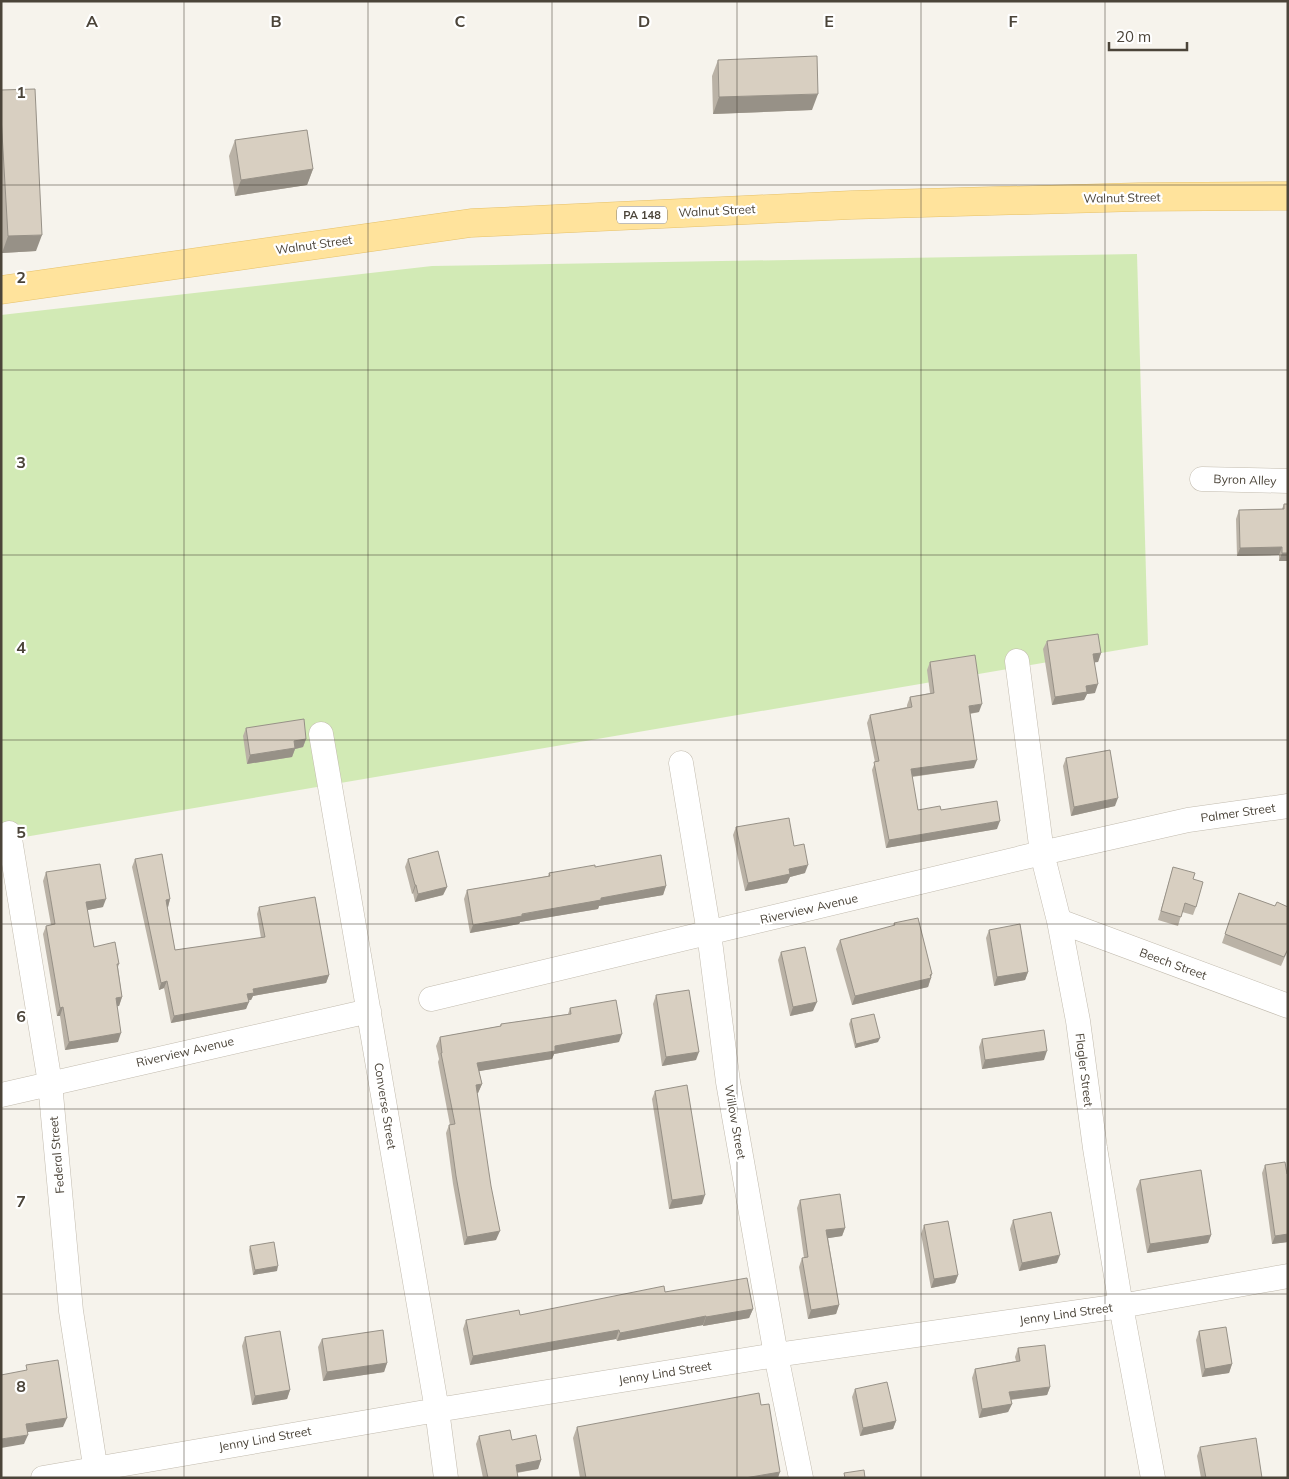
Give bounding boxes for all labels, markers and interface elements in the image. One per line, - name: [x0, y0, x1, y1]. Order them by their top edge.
- text: A: [86, 11, 98, 31]
- text: B: [270, 11, 282, 31]
- text: C: [455, 11, 466, 31]
- text: D: [638, 11, 650, 31]
- text: E: [824, 11, 834, 31]
- text: F: [1008, 11, 1018, 31]
- scale bar: [1109, 20, 1186, 52]
- text: 20 m: [1116, 27, 1151, 46]
- text: 1: [16, 82, 26, 102]
- street label: Walnut Street: [1083, 189, 1161, 206]
- street label: Walnut Street: [678, 201, 756, 220]
- road number: PA 148: [617, 206, 667, 224]
- street label: Walnut Street: [275, 232, 353, 257]
- text: 2: [16, 267, 26, 287]
- text: 3: [16, 452, 26, 472]
- street label: Byron Alley: [1213, 471, 1277, 488]
- text: 4: [16, 637, 26, 657]
- street label: Palmer Street: [1200, 800, 1276, 825]
- text: 5: [16, 822, 26, 842]
- street label: Riverview Avenue: [759, 890, 859, 927]
- street label: Beech Street: [1137, 944, 1209, 983]
- text: 6: [16, 1006, 26, 1026]
- street label: Flagler Street: [1073, 1032, 1096, 1108]
- street label: Riverview Avenue: [135, 1033, 235, 1070]
- street label: Converse Street: [371, 1062, 400, 1150]
- street label: Willow Street: [722, 1083, 749, 1160]
- street label: Federal Street: [46, 1116, 67, 1194]
- text: 7: [16, 1191, 26, 1211]
- street label: Jenny Lind Street: [1018, 1300, 1113, 1327]
- street label: Jenny Lind Street: [617, 1358, 712, 1387]
- text: 8: [16, 1376, 26, 1396]
- street label: Jenny Lind Street: [217, 1423, 312, 1454]

